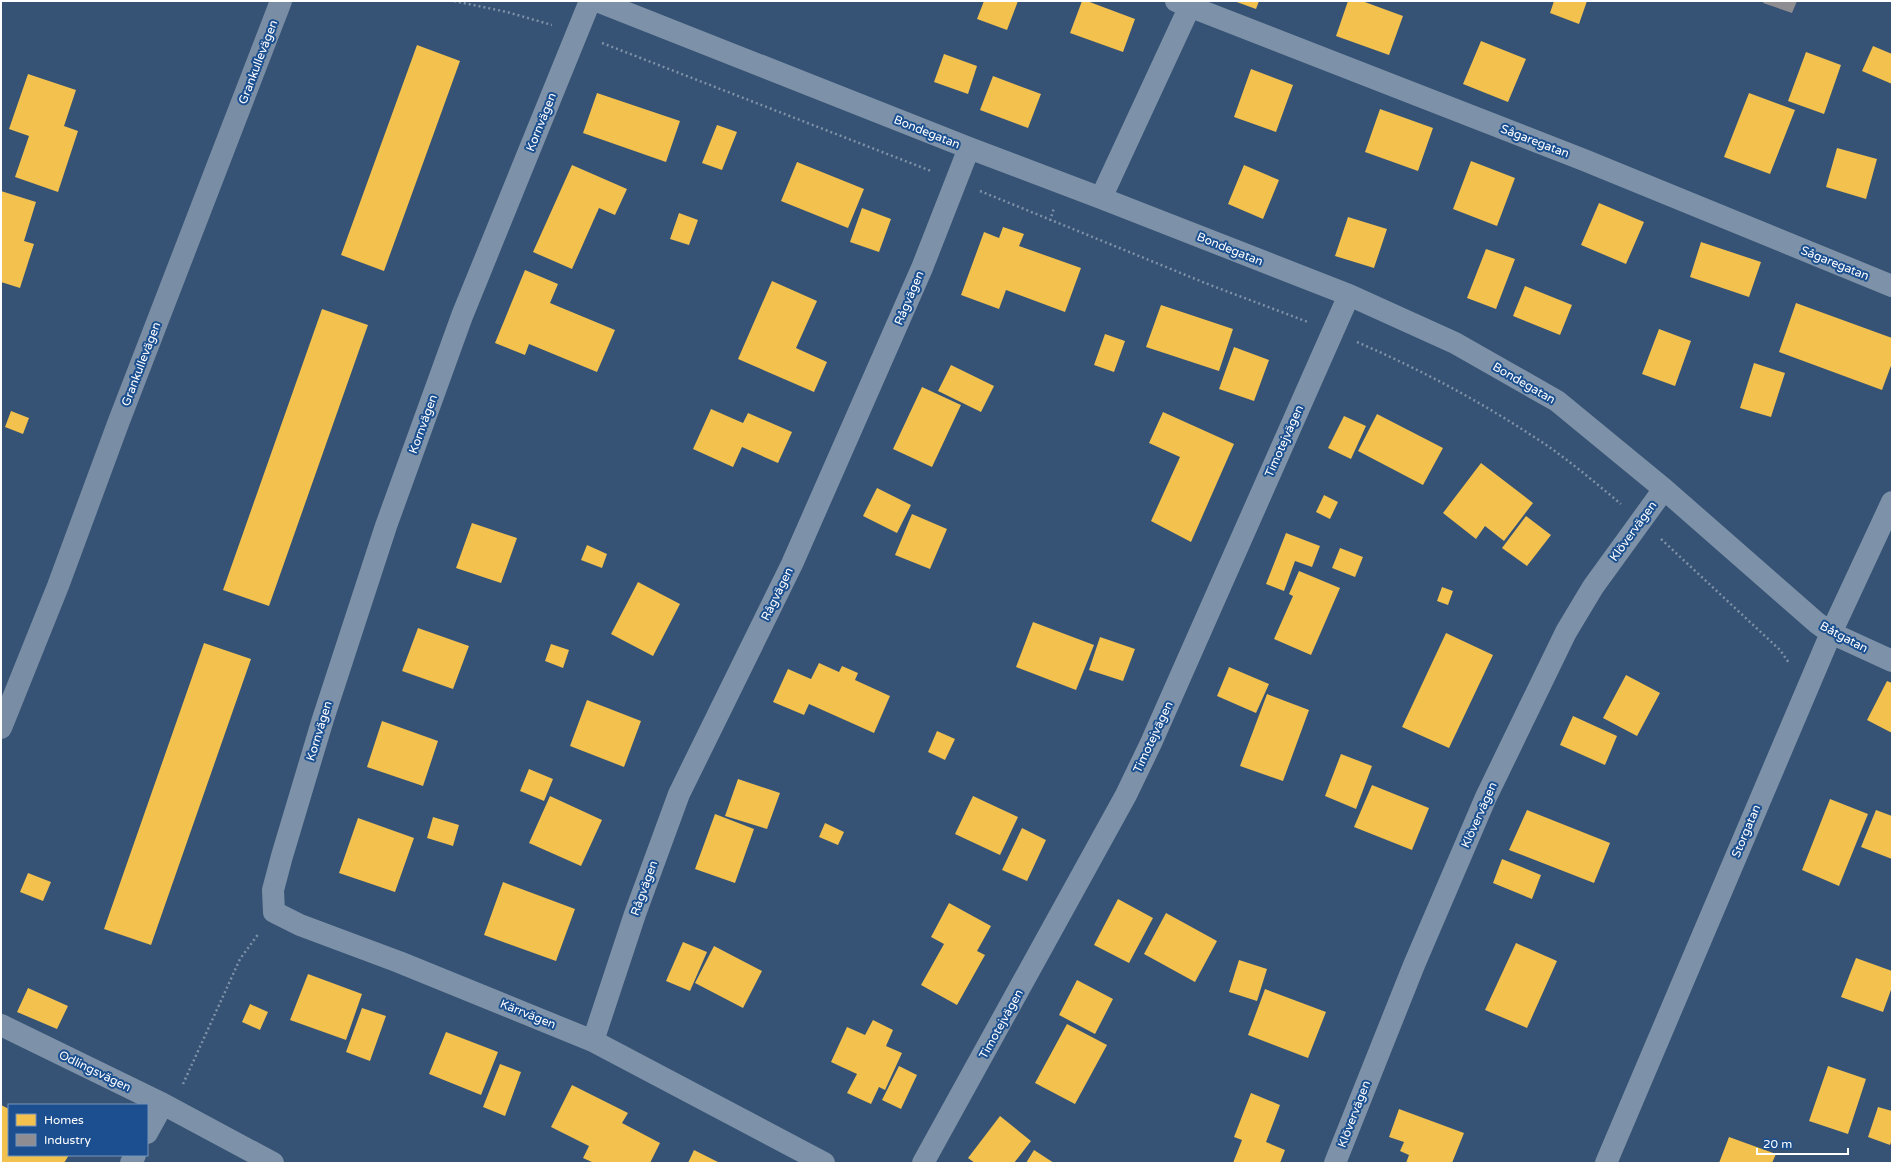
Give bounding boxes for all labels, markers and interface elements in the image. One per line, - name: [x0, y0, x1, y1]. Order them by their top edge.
- street label: Grankullevägen: [236, 18, 280, 106]
- street label: Kornvägen: [523, 91, 559, 153]
- street label: Bondegatan: [892, 112, 962, 152]
- street label: Sågaregatan: [1499, 121, 1571, 161]
- street label: Bondegatan: [1195, 229, 1265, 269]
- street label: Sågaregatan: [1799, 243, 1871, 283]
- street label: Rågvägen: [891, 269, 927, 327]
- street label: Grankullevägen: [119, 320, 163, 408]
- street label: Bondegatan: [1490, 359, 1558, 407]
- street label: Kornvägen: [406, 393, 440, 455]
- street label: Timotejvägen: [1262, 403, 1306, 479]
- street label: Klövervägen: [1607, 498, 1659, 564]
- street label: Rågvägen: [758, 565, 796, 623]
- street label: Båtgatan: [1818, 619, 1870, 655]
- street label: Kornvägen: [303, 699, 335, 763]
- street label: Timotejvägen: [1130, 699, 1176, 775]
- street label: Klövervägen: [1458, 780, 1500, 850]
- street label: Storgatan: [1729, 802, 1763, 860]
- street label: Rågvägen: [628, 859, 660, 917]
- street label: Timotejvägen: [976, 987, 1026, 1061]
- street label: Kärrvägen: [498, 997, 558, 1031]
- street label: Odlingsvägen: [57, 1048, 133, 1094]
- street label: Klövervägen: [1335, 1079, 1373, 1149]
- legend: [8, 1104, 148, 1156]
- text: Homes: [44, 1113, 84, 1127]
- scale bar: [1757, 1130, 1848, 1156]
- text: Industry: [44, 1133, 91, 1147]
- text: 20 m: [1763, 1137, 1792, 1151]

